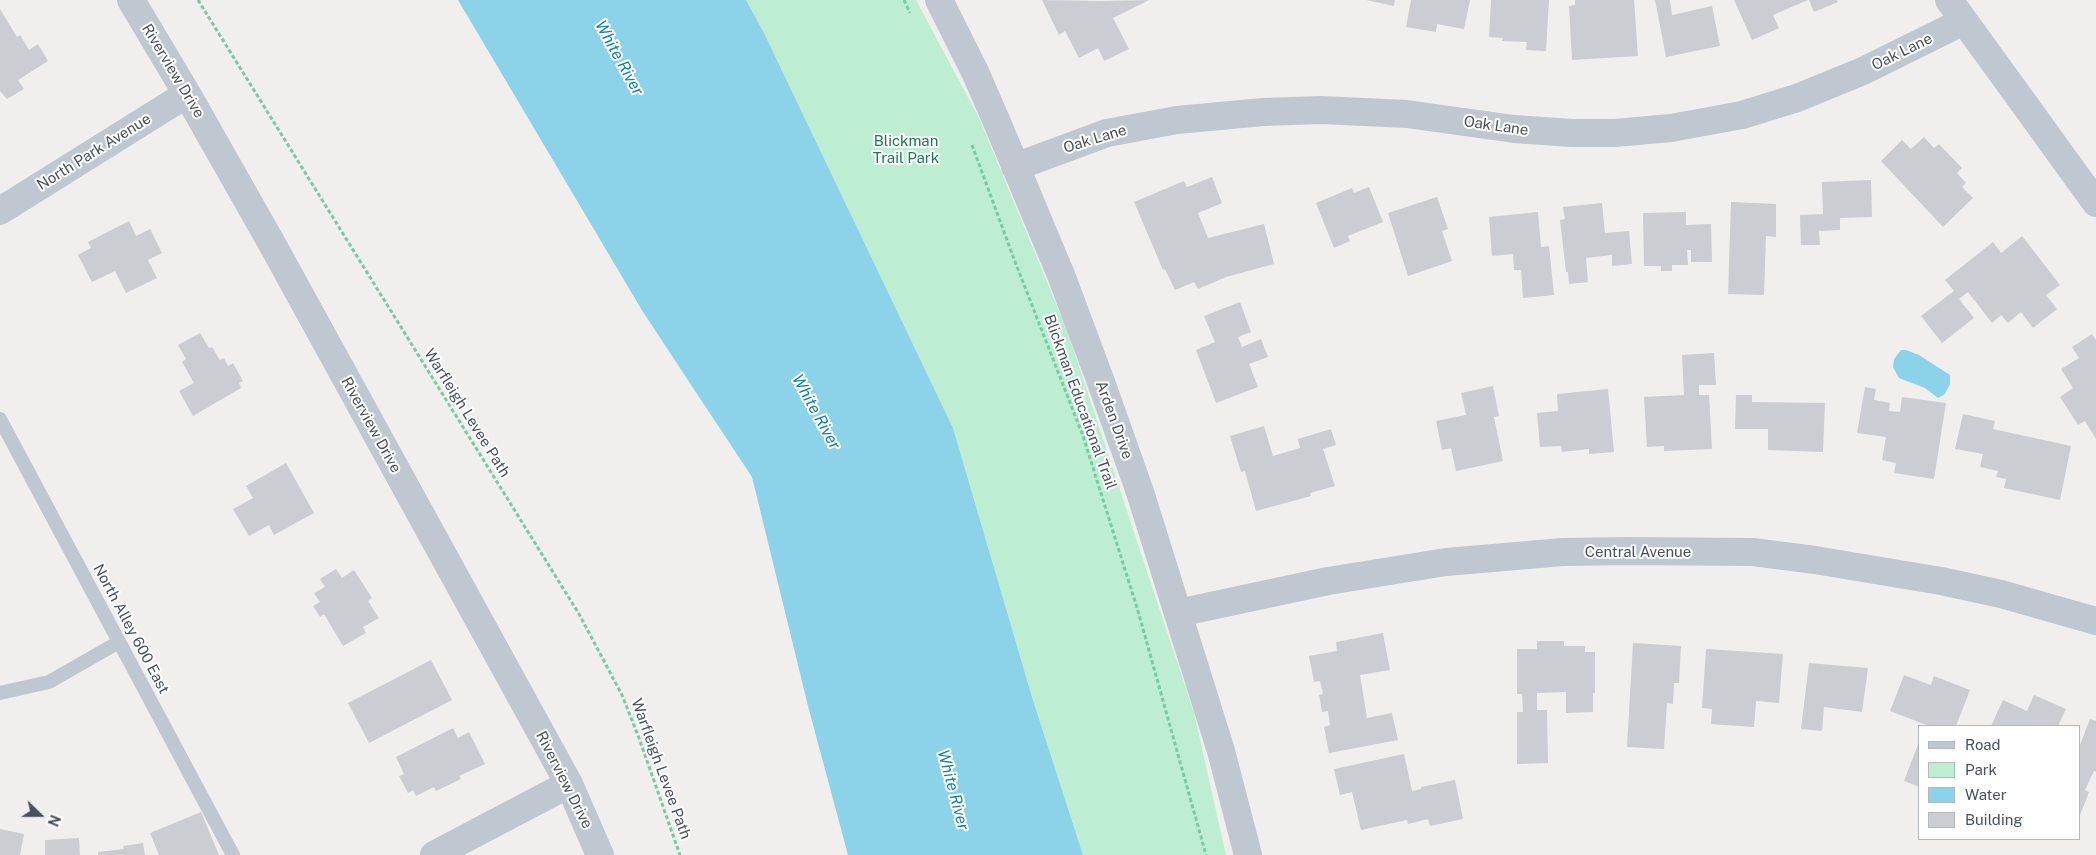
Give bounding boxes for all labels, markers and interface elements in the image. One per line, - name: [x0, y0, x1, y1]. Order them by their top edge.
- water label: White River: [591, 17, 647, 99]
- street label: Riverview Drive: [138, 21, 208, 121]
- street label: Oak Lane: [1869, 30, 1935, 74]
- street label: North Park Avenue: [34, 110, 154, 194]
- street label: Oak Lane: [1463, 113, 1529, 139]
- street label: Oak Lane: [1061, 121, 1129, 157]
- park label: Blickman Trail Park: [873, 132, 939, 167]
- street label: Blickman Educational Trail: [1040, 312, 1120, 492]
- street label: Warfleigh Levee Path: [420, 345, 514, 481]
- water label: White River: [788, 371, 844, 453]
- street label: Riverview Drive: [337, 374, 405, 476]
- street label: Arden Drive: [1092, 378, 1136, 462]
- street label: Central Avenue: [1585, 543, 1691, 561]
- street label: North Alley 600 East: [89, 561, 173, 697]
- street label: Warfleigh Levee Path: [627, 696, 695, 842]
- legend: [1918, 725, 2081, 840]
- street label: Riverview Drive: [532, 728, 596, 832]
- text: Road: [1965, 736, 2001, 753]
- water label: White River: [933, 748, 973, 832]
- text: Park: [1965, 761, 1997, 778]
- text: Water: [1965, 786, 2007, 803]
- north arrow: [15, 790, 65, 840]
- text: Building: [1965, 811, 2023, 828]
- text: N: [44, 813, 63, 829]

